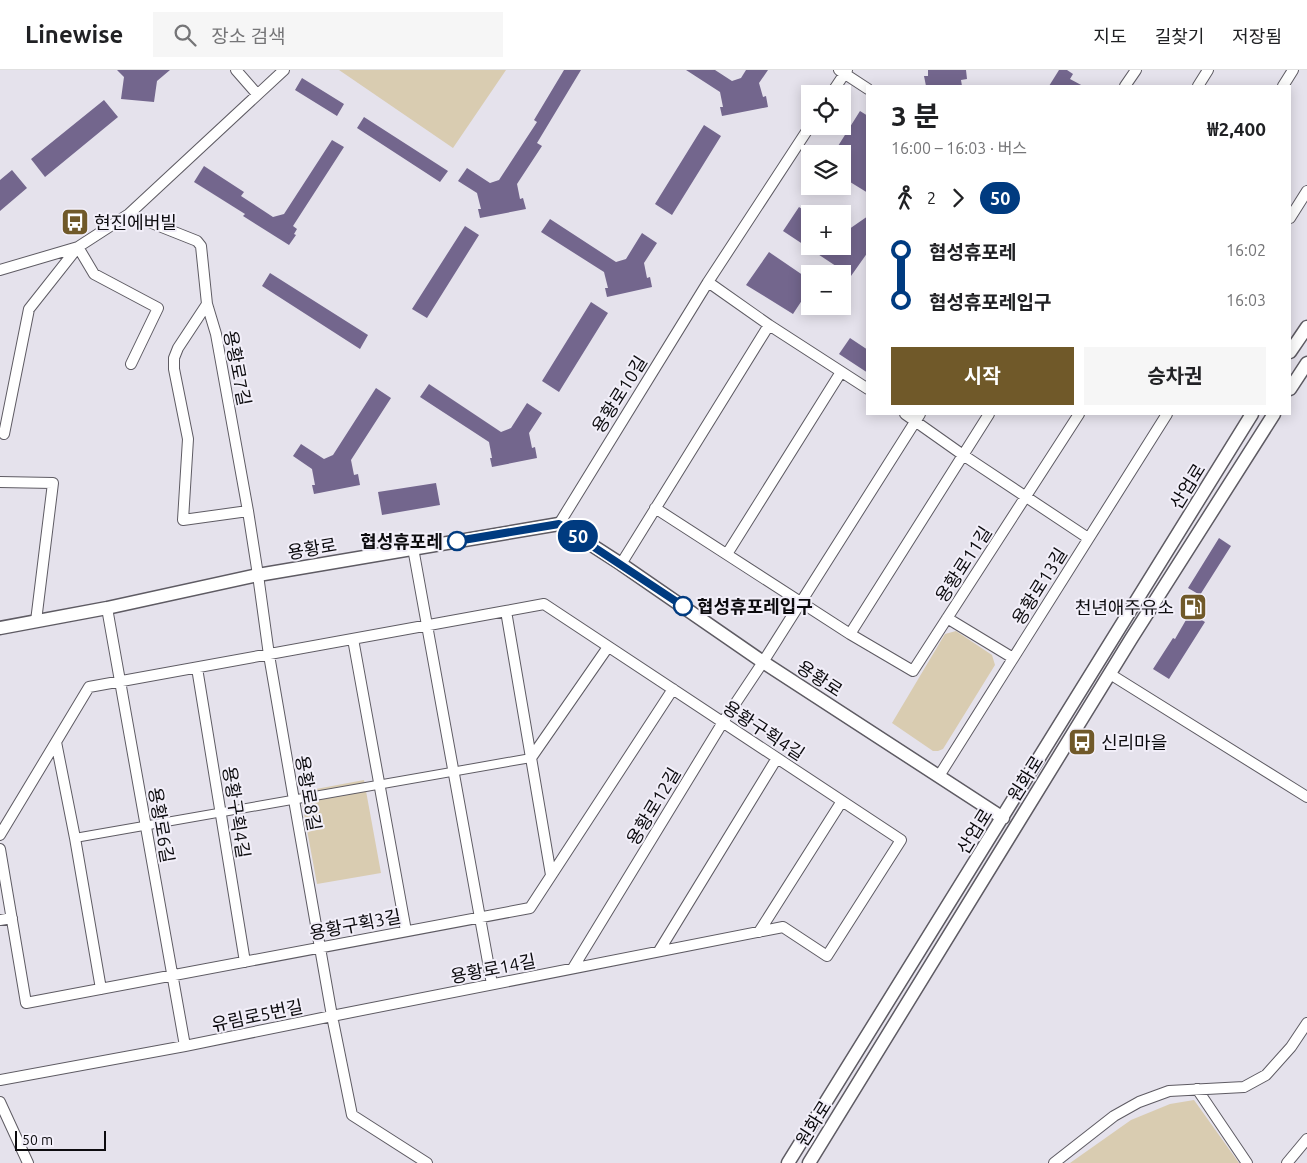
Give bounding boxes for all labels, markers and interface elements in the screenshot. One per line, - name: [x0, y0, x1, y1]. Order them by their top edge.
- search box: [153, 12, 503, 57]
- text: Linewise: [25, 21, 123, 48]
- icon: search: [171, 21, 199, 49]
- text: 장소 검색: [211, 25, 286, 47]
- text: 지도: [1094, 26, 1127, 46]
- text: 길찾기: [1155, 26, 1204, 46]
- text: 저장됨: [1232, 26, 1282, 46]
- map controls: [801, 85, 851, 315]
- button: locate: [801, 85, 851, 135]
- text: 3 분: [891, 100, 939, 131]
- text: ₩2,400: [1207, 118, 1266, 140]
- text: 16:00 – 16:03 · 버스: [891, 139, 1027, 157]
- button: layers: [801, 145, 851, 195]
- icon: walk: [891, 184, 919, 212]
- icon: forward: [944, 184, 972, 212]
- text: 50: [990, 188, 1010, 208]
- text: 2: [927, 189, 936, 207]
- button: +: [801, 205, 851, 255]
- bus stop icon: 현진에버빌: [60, 207, 90, 237]
- place label: 현진에버빌: [94, 212, 177, 232]
- text: 협성휴포레: [929, 241, 1016, 263]
- text: 16:02: [1226, 241, 1266, 259]
- button: −: [801, 265, 851, 315]
- text: 협성휴포레입구: [929, 291, 1051, 313]
- text: 16:03: [1226, 291, 1266, 309]
- street label: 용황로7길: [221, 329, 255, 407]
- button: 시작: [891, 347, 1074, 405]
- button: 승차권: [1084, 347, 1266, 405]
- street label: 용황로10길: [588, 352, 650, 436]
- street label: 산업로: [1165, 460, 1209, 512]
- line badge: 50: [556, 520, 600, 552]
- street label: 용황로11길: [931, 522, 995, 606]
- text: 50: [568, 526, 588, 546]
- place label: 협성휴포레: [360, 531, 443, 551]
- marker: 협성휴포레: [447, 531, 467, 551]
- street label: 용황로: [286, 534, 338, 562]
- street label: 용황로13길: [1008, 544, 1070, 628]
- fuel station icon: 천년애주유소: [1178, 592, 1208, 622]
- marker: 협성휴포레입구: [673, 596, 693, 616]
- place label: 협성휴포레입구: [697, 596, 813, 616]
- place label: 천년애주유소: [1075, 597, 1174, 617]
- street label: 용황로: [794, 656, 846, 700]
- street label: 용황구획4길: [720, 696, 808, 764]
- bus stop icon: 신리마을: [1067, 727, 1097, 757]
- place label: 신리마을: [1101, 732, 1167, 752]
- street label: 원화로: [1003, 752, 1047, 804]
- street label: 용황로8길: [293, 754, 325, 832]
- street label: 용황로12길: [622, 764, 684, 848]
- street label: 용황구획4길: [220, 765, 254, 859]
- street label: 용황로6길: [146, 786, 178, 864]
- street label: 산업로: [952, 805, 996, 857]
- street label: 용황구획3길: [307, 905, 403, 943]
- street label: 용황로14길: [449, 950, 537, 986]
- street label: 유림로5번길: [209, 996, 305, 1034]
- street label: 원화로: [791, 1097, 835, 1149]
- scale bar: [15, 1128, 106, 1151]
- text: 50 m: [22, 1132, 53, 1148]

